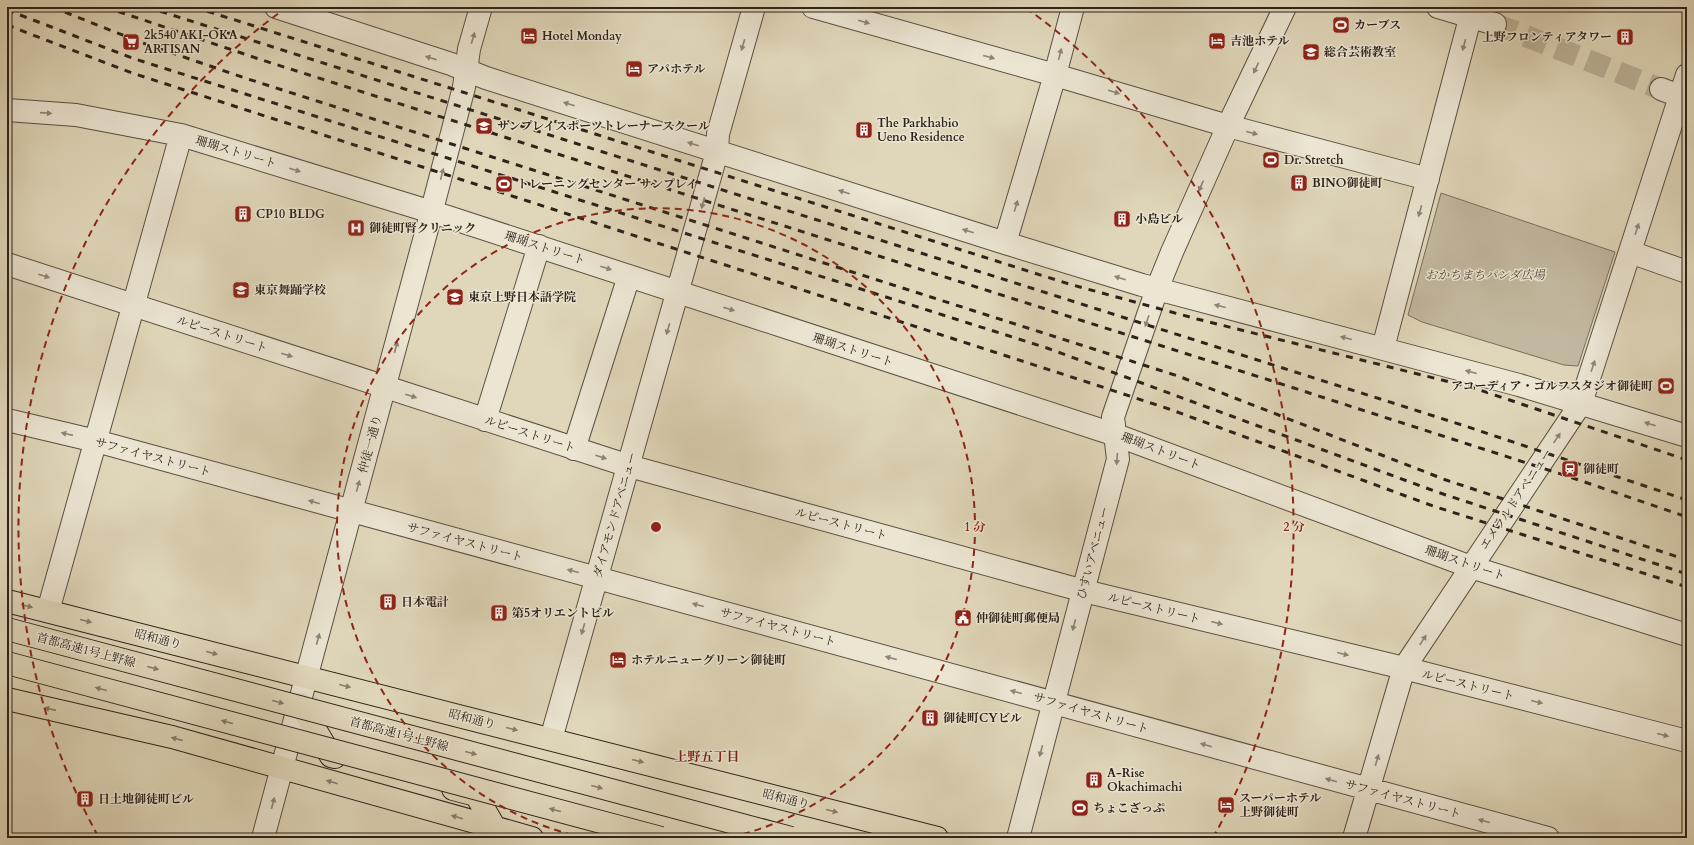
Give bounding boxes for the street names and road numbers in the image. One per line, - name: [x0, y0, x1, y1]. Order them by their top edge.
- street label: 珊瑚ストリート: [193, 132, 279, 172]
- street label: 珊瑚ストリート: [503, 227, 587, 269]
- street label: ルビーストリート: [174, 312, 270, 356]
- street label: 珊瑚ストリート: [811, 329, 895, 371]
- street label: ルビーストリート: [482, 412, 578, 456]
- street label: 仲徒一通り: [355, 413, 385, 475]
- street label: 珊瑚ストリート: [1119, 428, 1203, 474]
- street label: サファイヤストリート: [93, 434, 213, 480]
- street label: エメラルドアベニュー: [1476, 445, 1556, 553]
- street label: ダイアモンドアベニュー: [589, 450, 641, 580]
- street label: ルビーストリート: [793, 504, 889, 544]
- street label: ひすいアベニュー: [1073, 505, 1113, 601]
- street label: サファイヤストリート: [405, 519, 525, 565]
- street label: 珊瑚ストリート: [1423, 542, 1507, 584]
- street label: ルビーストリート: [1106, 589, 1202, 627]
- street label: サファイヤストリート: [718, 604, 838, 650]
- street label: 昭和通り: [133, 625, 183, 653]
- street label: 首都高速1号上野線: [35, 629, 137, 671]
- street label: ルビーストリート: [1420, 666, 1516, 704]
- street label: サファイヤストリート: [1031, 689, 1151, 737]
- street label: 昭和通り: [447, 705, 497, 733]
- street label: 首都高速1号上野線: [348, 713, 450, 755]
- street label: サファイヤストリート: [1343, 776, 1463, 822]
- street label: 昭和通り: [761, 785, 811, 813]

